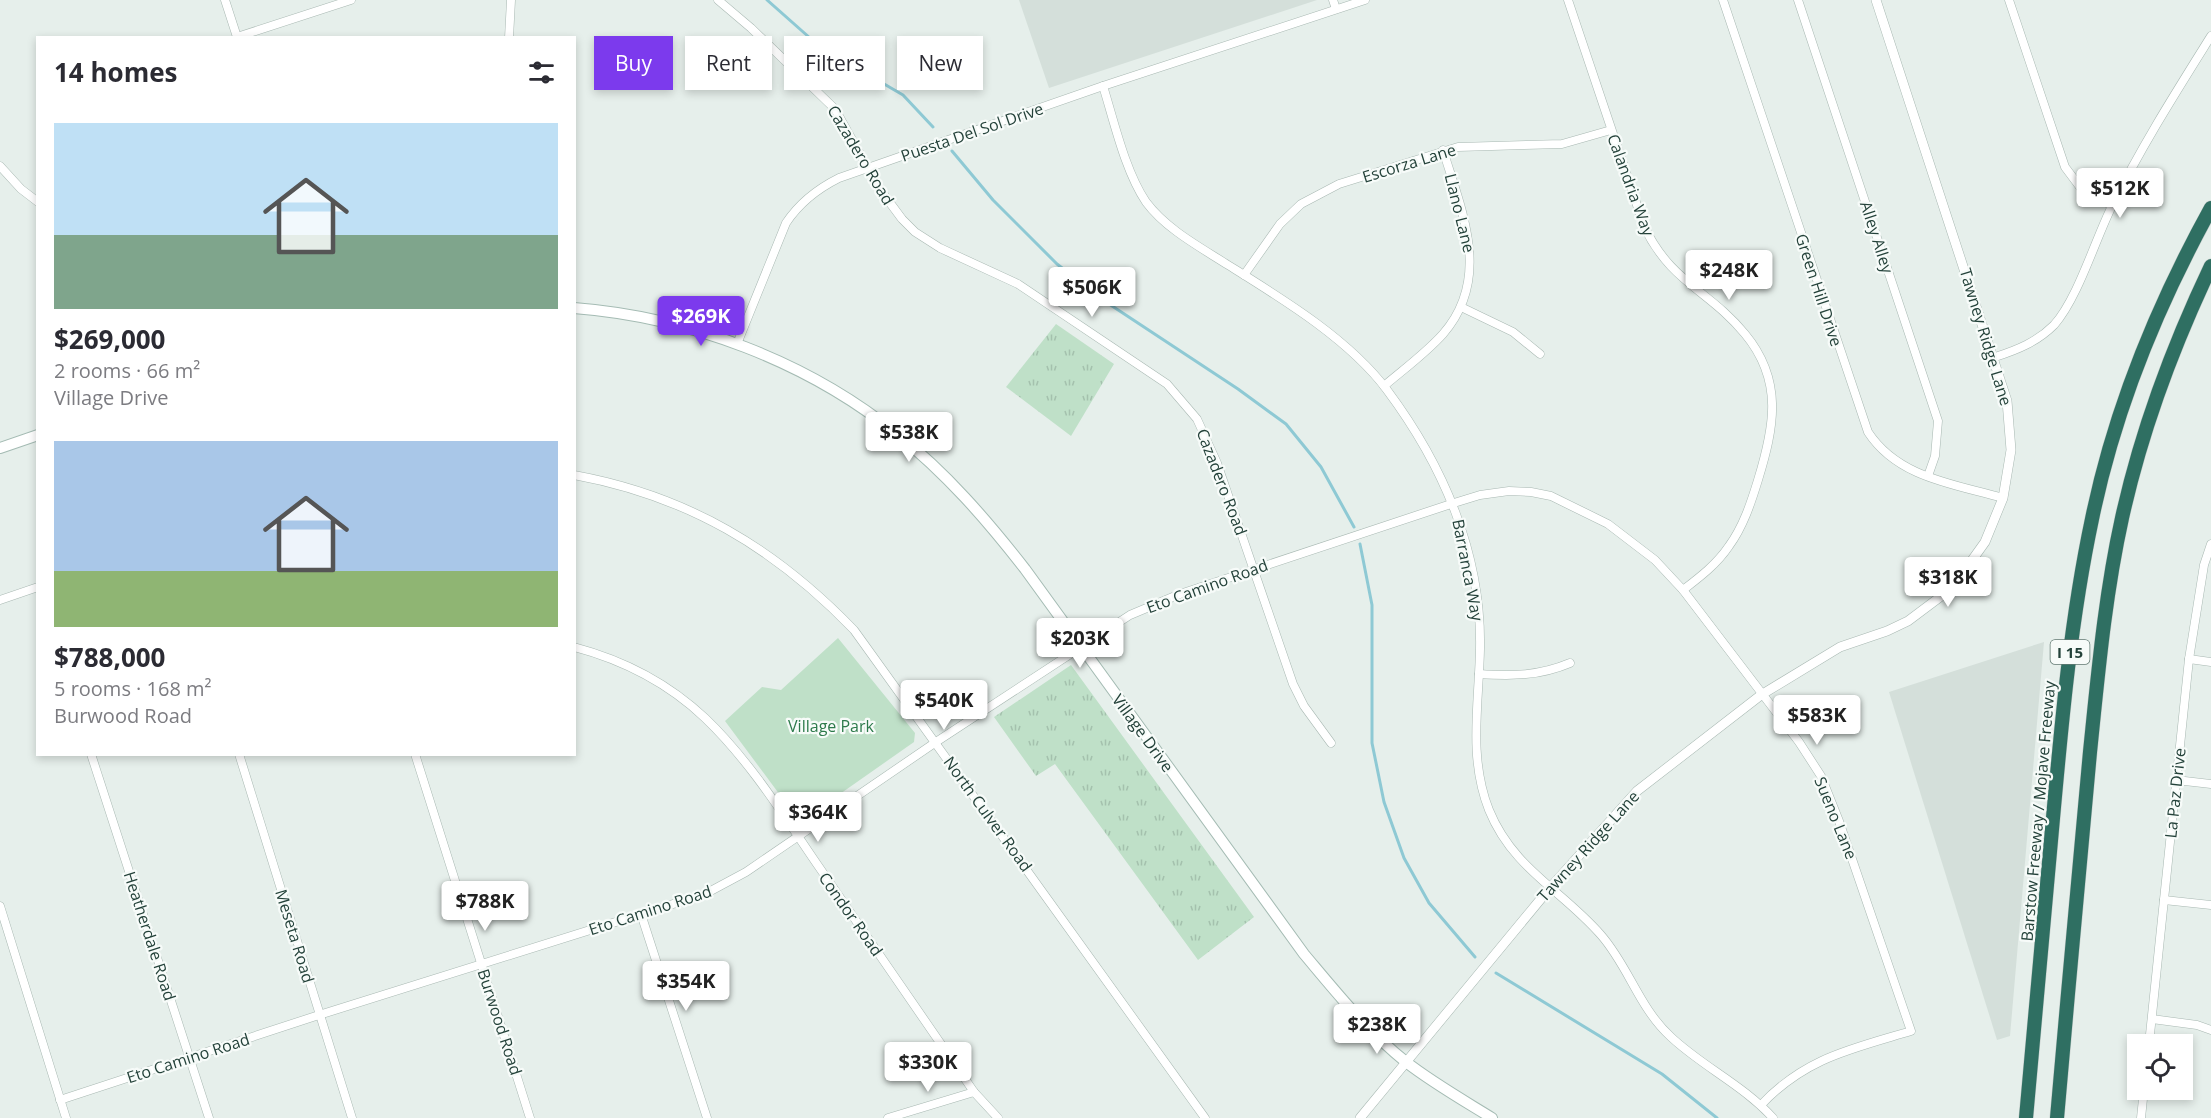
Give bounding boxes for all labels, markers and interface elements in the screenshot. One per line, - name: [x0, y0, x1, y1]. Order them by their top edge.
- chip: Buy: [594, 36, 673, 90]
- chip: Rent: [685, 36, 772, 90]
- chip: Filters: [784, 36, 885, 90]
- chip: New: [897, 36, 983, 90]
- text: 14 homes: [54, 54, 178, 90]
- icon: filters: [525, 56, 558, 89]
- street label: Puesta Del Sol Drive: [898, 97, 1046, 167]
- street label: Cazadero Road: [823, 101, 899, 209]
- street label: Calandria Way: [1602, 131, 1660, 240]
- street label: Escorza Lane: [1359, 138, 1459, 188]
- icon: home: [252, 162, 360, 270]
- pin: $512K: [2078, 168, 2162, 219]
- street label: Llano Lane: [1440, 171, 1480, 255]
- text: $512K: [2090, 174, 2150, 201]
- street label: Alley Alley: [1855, 198, 1899, 277]
- street label: Green Hill Drive: [1790, 231, 1848, 349]
- pin: $248K: [1687, 250, 1771, 301]
- text: $248K: [1699, 256, 1759, 283]
- street label: Tawney Ridge Lane: [1955, 266, 2017, 408]
- pin: $506K: [1050, 267, 1134, 318]
- text: $506K: [1062, 273, 1122, 300]
- pin: $269K: [659, 296, 743, 347]
- text: $269K: [671, 302, 731, 329]
- text: $269,000: [54, 321, 165, 357]
- text: 2 rooms · 66 m²: [54, 357, 200, 384]
- text: Village Drive: [54, 384, 168, 411]
- pin: $538K: [867, 412, 951, 463]
- text: $538K: [879, 418, 939, 445]
- street label: Cazadero Road: [1192, 425, 1252, 539]
- icon: home: [252, 480, 360, 588]
- street label: Barranca Way: [1447, 517, 1489, 624]
- street label: Eto Camino Road: [1143, 554, 1271, 618]
- pin: $318K: [1906, 557, 1990, 608]
- text: $318K: [1918, 563, 1978, 590]
- pin: $203K: [1038, 618, 1122, 669]
- text: $203K: [1050, 624, 1110, 651]
- text: $788,000: [54, 639, 165, 675]
- road number: I 15: [2050, 640, 2090, 664]
- text: 5 rooms · 168 m²: [54, 675, 212, 702]
- street label: Barstow Freeway / Mojave Freeway: [2016, 679, 2060, 942]
- pin: $540K: [902, 680, 986, 731]
- text: $540K: [914, 686, 974, 713]
- street label: Village Drive: [1107, 690, 1179, 777]
- pin: $583K: [1775, 695, 1859, 746]
- text: $583K: [1787, 701, 1847, 728]
- text: Burwood Road: [54, 702, 192, 729]
- park label: Village Park: [788, 715, 875, 737]
- street label: La Paz Drive: [2159, 747, 2191, 839]
- street label: North Culver Road: [939, 752, 1037, 876]
- street label: Sueno Lane: [1809, 773, 1863, 863]
- street label: Tawney Ridge Lane: [1532, 786, 1644, 906]
- pin: $364K: [776, 792, 860, 843]
- text: $364K: [788, 798, 848, 825]
- street label: Condor Road: [814, 868, 888, 960]
- street label: Heatherdale Road: [119, 869, 181, 1003]
- street label: Eto Camino Road: [586, 880, 714, 940]
- pin: $788K: [443, 881, 527, 932]
- street label: Meseta Road: [270, 886, 320, 986]
- text: $788K: [455, 887, 515, 914]
- pin: $354K: [644, 961, 728, 1012]
- street label: Burwood Road: [472, 966, 528, 1078]
- text: $354K: [656, 967, 716, 994]
- pin: $238K: [1335, 1004, 1419, 1055]
- text: $238K: [1347, 1010, 1407, 1037]
- street label: Eto Camino Road: [124, 1028, 252, 1088]
- map controls: [2127, 1034, 2193, 1100]
- button: locate: [2127, 1034, 2193, 1100]
- pin: $330K: [886, 1042, 970, 1093]
- text: $330K: [898, 1048, 958, 1075]

